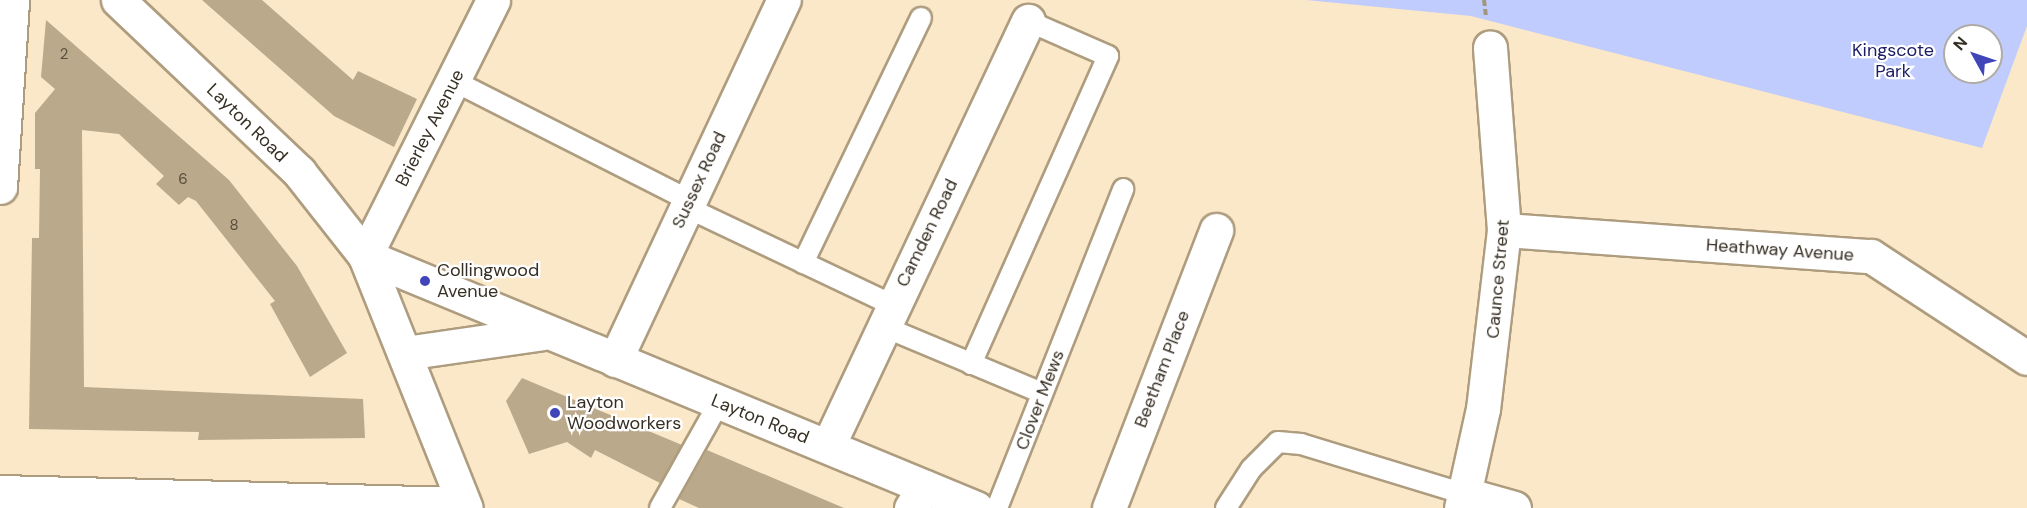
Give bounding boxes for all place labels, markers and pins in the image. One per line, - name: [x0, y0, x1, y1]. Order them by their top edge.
- place label: Collingwood Avenue: [437, 260, 539, 302]
- marker: Collingwood Avenue: [418, 274, 432, 288]
- place label: Layton Woodworkers: [567, 392, 681, 434]
- marker: Layton Woodworkers: [548, 406, 562, 420]

